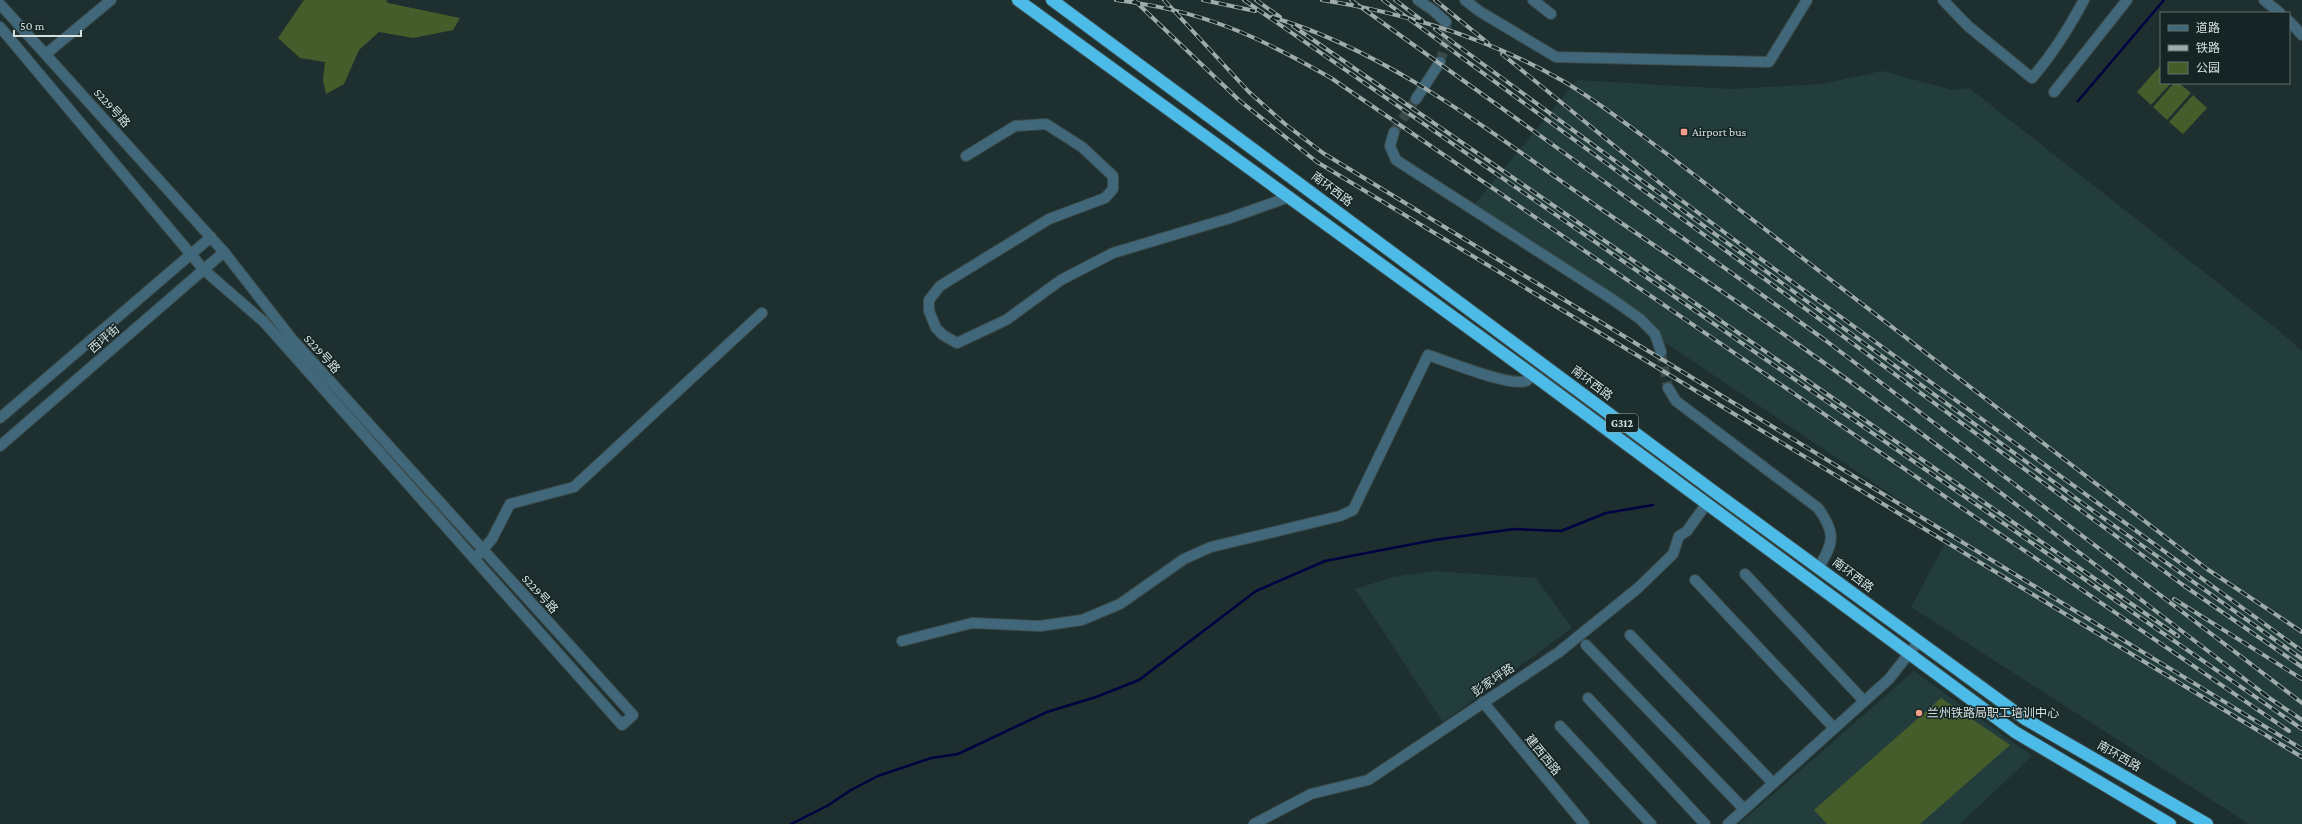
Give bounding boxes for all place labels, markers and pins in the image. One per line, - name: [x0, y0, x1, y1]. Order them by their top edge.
- place label: Airport bus: [1692, 125, 1746, 139]
- marker: Airport bus: [1679, 127, 1689, 137]
- place label: 兰州铁路局职工培训中心: [1927, 706, 2059, 720]
- marker: 兰州铁路局职工培训中心: [1914, 708, 1924, 718]

